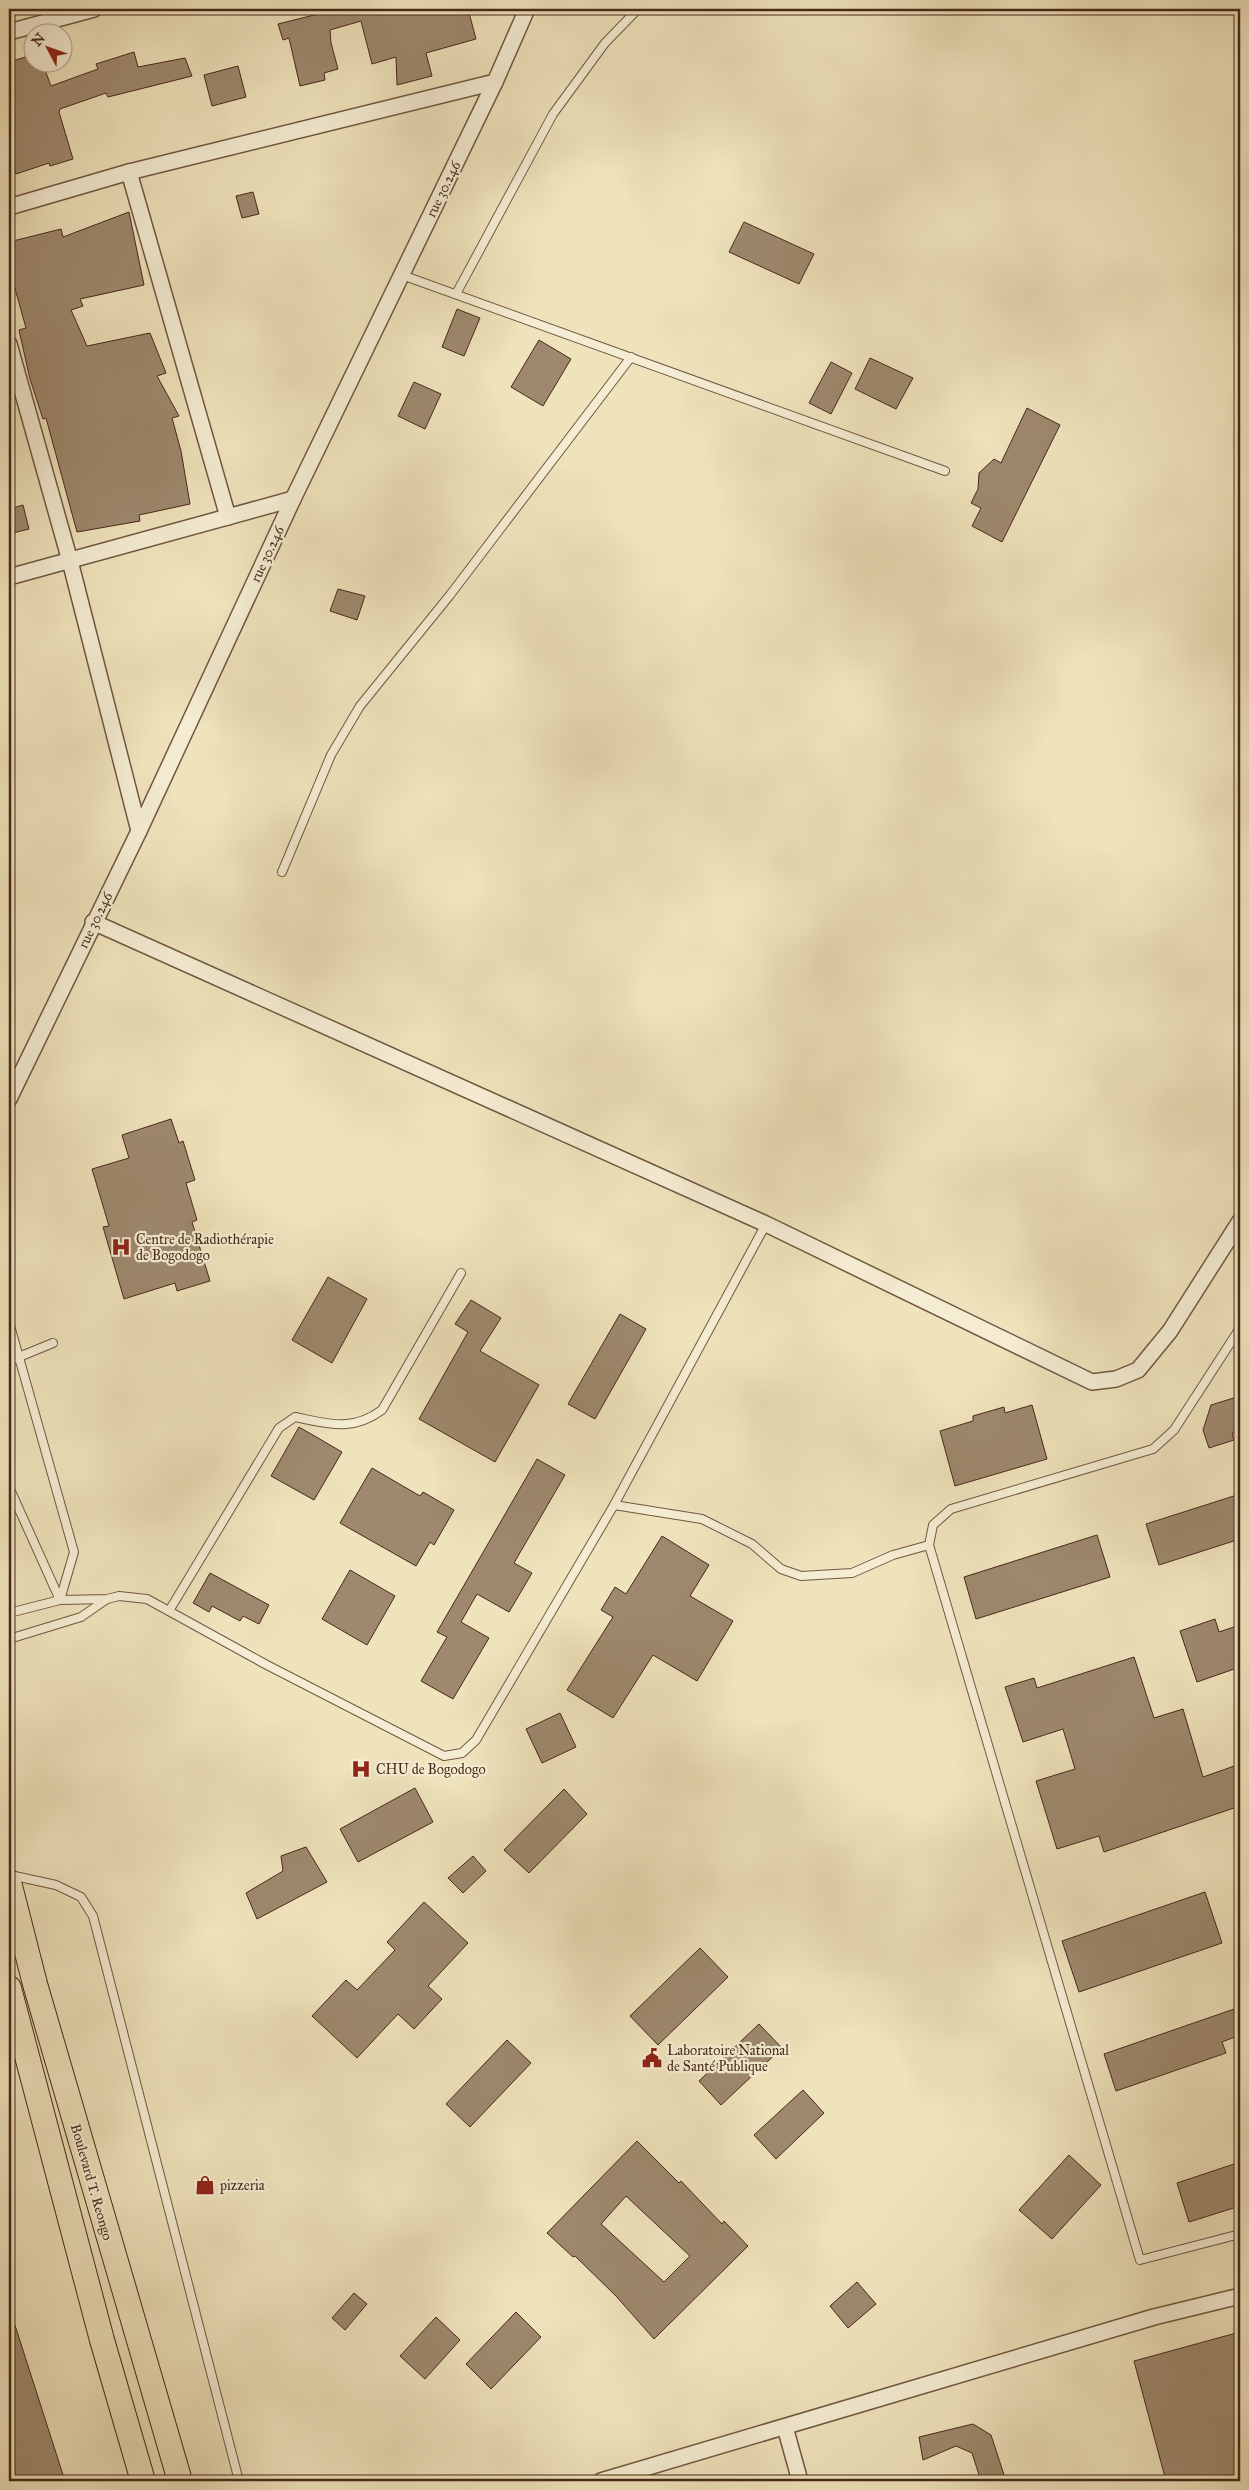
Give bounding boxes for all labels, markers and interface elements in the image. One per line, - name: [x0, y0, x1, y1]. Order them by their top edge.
- north arrow: [22, 22, 72, 72]
- text: N: [28, 30, 49, 50]
- street label: rue 30.246: [423, 158, 465, 220]
- street label: rue 30.246: [247, 523, 288, 585]
- street label: rue 30.246: [75, 889, 117, 951]
- place label: Centre de Radiothérapie de Bogodogo: [136, 1231, 274, 1264]
- hospital icon: Centre de Radiothérapie de Bogodogo: [110, 1236, 132, 1258]
- hospital icon: CHU de Bogodogo: [350, 1758, 372, 1780]
- place label: CHU de Bogodogo: [376, 1761, 486, 1778]
- place label: Laboratoire National de Santé Publique: [667, 2042, 789, 2076]
- public building icon: Laboratoire National de Santé Publique: [641, 2047, 663, 2069]
- street label: Boulevard T. Reongo: [67, 2122, 116, 2242]
- shop icon: pizzeria: [194, 2174, 216, 2196]
- place label: pizzeria: [219, 2177, 265, 2194]

